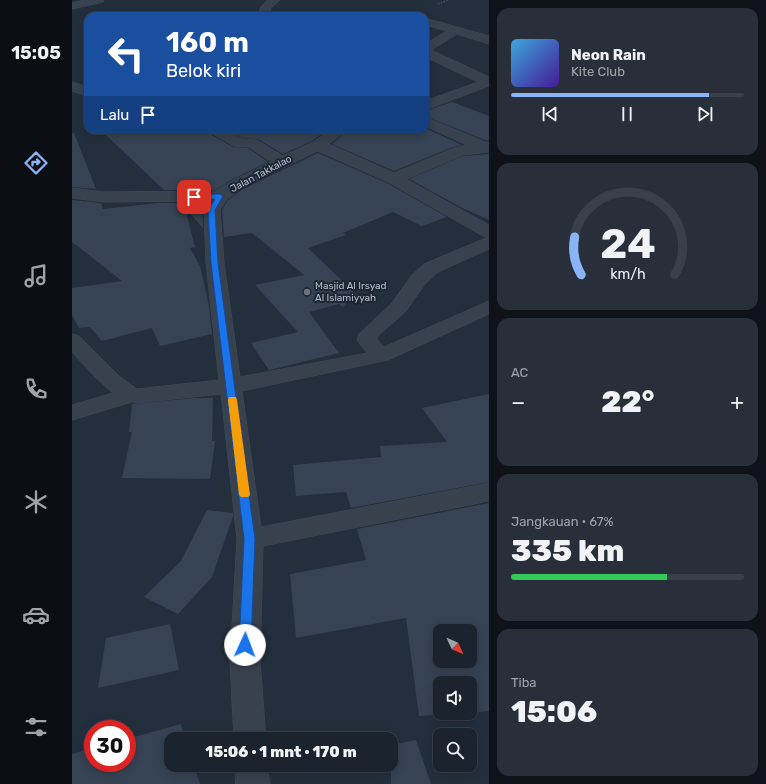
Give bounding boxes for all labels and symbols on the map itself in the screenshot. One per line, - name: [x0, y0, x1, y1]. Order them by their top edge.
- street label: Jalan Takkalao: [228, 153, 294, 195]
- pin: [177, 180, 211, 214]
- place label: Masjid Al Irsyad Al Islamiyyah: [315, 280, 387, 304]
- marker: Masjid Al Irsyad Al Islamiyyah: [302, 287, 312, 297]
- position arrow: [224, 624, 266, 666]
- north arrow: [433, 624, 477, 668]
- speed limit sign: 30: [84, 720, 136, 772]

